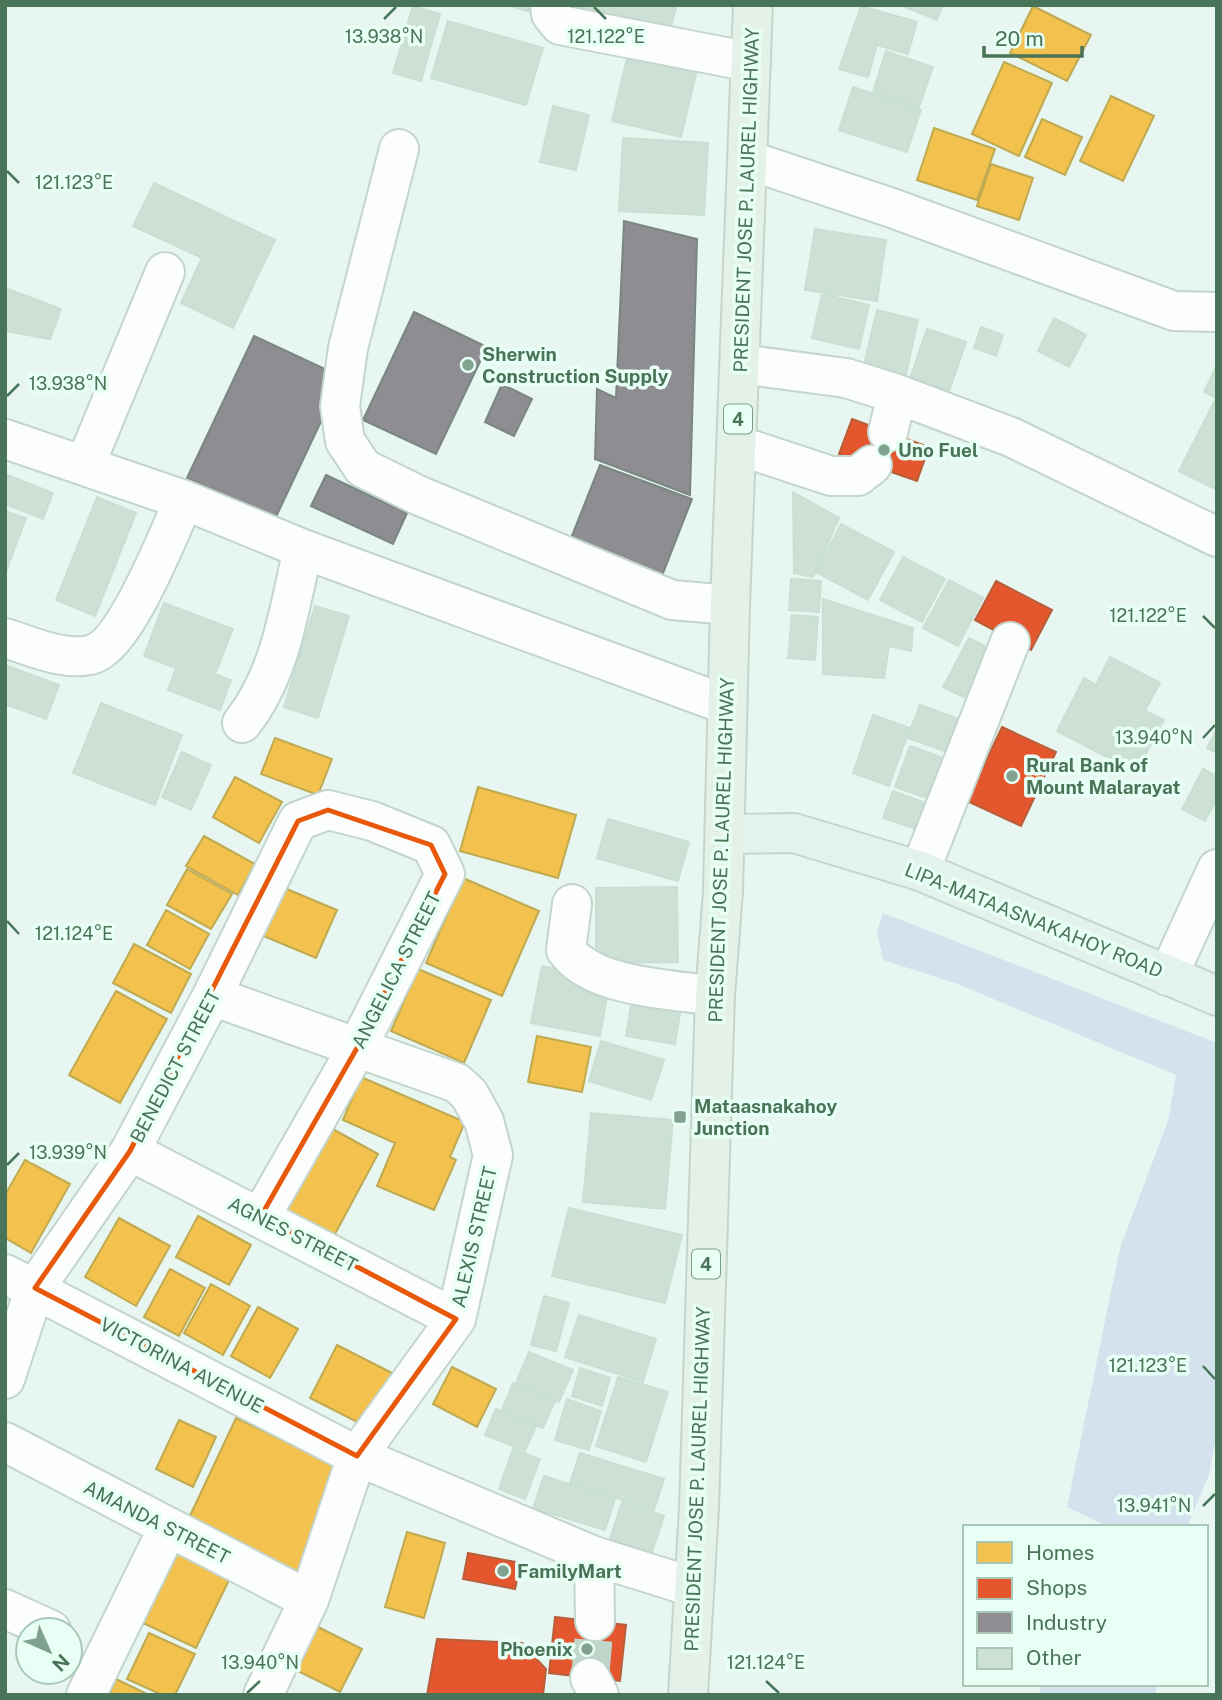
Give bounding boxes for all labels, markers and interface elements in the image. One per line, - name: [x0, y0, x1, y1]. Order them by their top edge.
- scale bar: [984, 14, 1082, 58]
- text: 13.938°N: [345, 26, 423, 47]
- text: 121.122°E: [567, 26, 645, 47]
- text: 20 m: [995, 26, 1044, 51]
- street label: PRESIDENT JOSE P. LAUREL HIGHWAY: [729, 27, 763, 373]
- text: 121.123°E: [35, 172, 113, 193]
- place label: Sherwin Construction Supply: [482, 343, 669, 387]
- marker: Sherwin Construction Supply: [460, 357, 476, 373]
- text: 13.938°N: [29, 373, 107, 394]
- road number: 4: [724, 404, 752, 433]
- place label: Uno Fuel: [898, 439, 978, 461]
- marker: Uno Fuel: [876, 442, 892, 458]
- text: 121.122°E: [1109, 605, 1187, 626]
- street label: PRESIDENT JOSE P. LAUREL HIGHWAY: [704, 677, 738, 1023]
- text: 13.940°N: [1115, 727, 1193, 748]
- place label: Rural Bank of Mount Malarayat: [1026, 754, 1180, 798]
- marker: Rural Bank of Mount Malarayat: [1004, 768, 1020, 784]
- street label: LIPA-MATAASNAKAHOY ROAD: [902, 858, 1166, 982]
- street label: ANGELICA STREET: [347, 888, 445, 1052]
- text: 121.124°E: [35, 923, 113, 944]
- street label: BENEDICT STREET: [125, 986, 225, 1146]
- place label: Mataasnakahoy Junction: [694, 1095, 837, 1139]
- marker: Mataasnakahoy Junction: [672, 1109, 688, 1125]
- text: 13.939°N: [29, 1142, 107, 1163]
- street label: ALEXIS STREET: [447, 1164, 501, 1310]
- street label: AGNES STREET: [225, 1192, 361, 1276]
- road number: 4: [692, 1250, 720, 1279]
- street label: PRESIDENT JOSE P. LAUREL HIGHWAY: [680, 1306, 714, 1652]
- street label: VICTORINA AVENUE: [96, 1313, 268, 1417]
- text: 121.123°E: [1109, 1355, 1187, 1376]
- street label: AMANDA STREET: [80, 1476, 234, 1568]
- text: 13.941°N: [1117, 1495, 1191, 1516]
- legend: [963, 1525, 1208, 1686]
- text: Homes: [1026, 1540, 1094, 1565]
- place label: FamilyMart: [517, 1560, 622, 1582]
- marker: FamilyMart: [495, 1563, 511, 1579]
- text: Shops: [1026, 1575, 1087, 1600]
- text: Industry: [1026, 1610, 1107, 1635]
- north arrow: [14, 1616, 84, 1686]
- place label: Phoenix: [500, 1638, 573, 1660]
- marker: Phoenix: [579, 1641, 595, 1657]
- text: Other: [1026, 1645, 1082, 1670]
- text: N: [48, 1650, 74, 1676]
- text: 13.940°N: [221, 1652, 299, 1673]
- text: 121.124°E: [727, 1652, 805, 1673]

